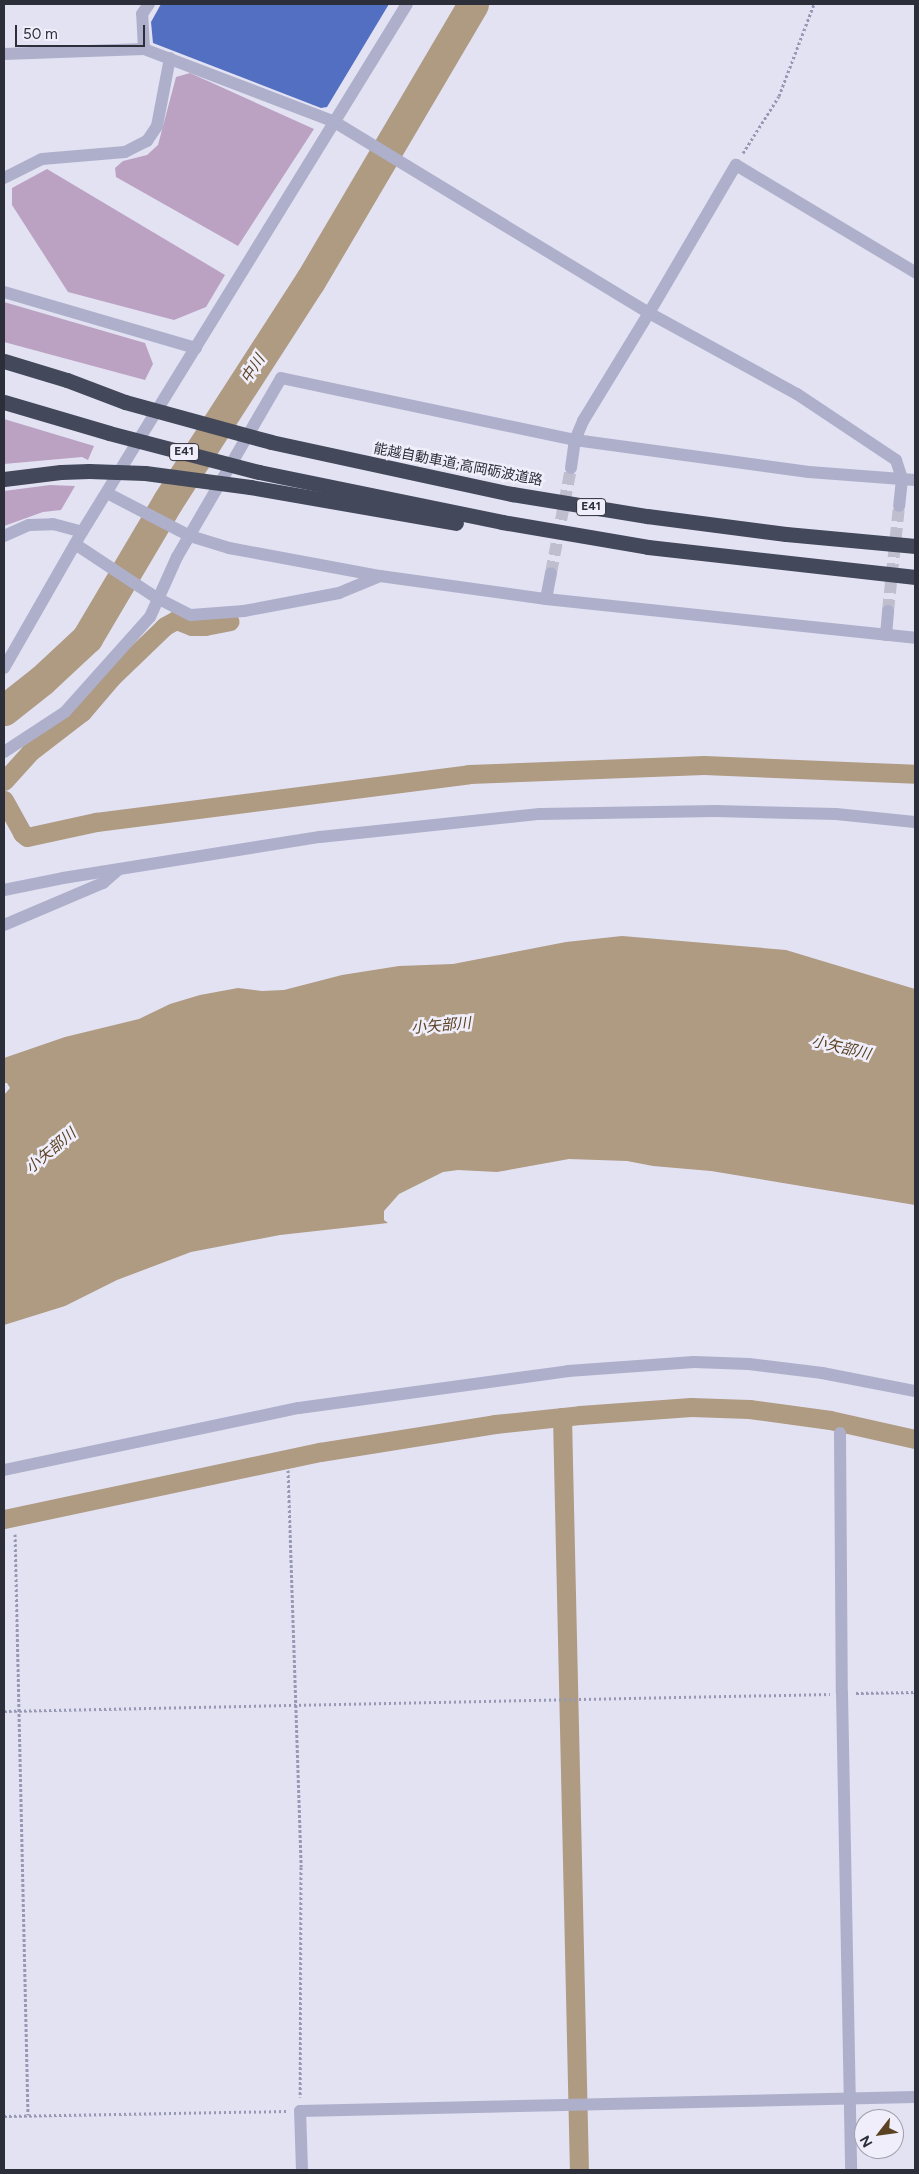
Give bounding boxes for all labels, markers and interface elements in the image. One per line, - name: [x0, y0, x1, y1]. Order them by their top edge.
- scale bar: [18, 15, 148, 47]
- text: 50 m: [23, 25, 58, 43]
- water label: 中川: [237, 352, 269, 386]
- street label: 能越自動車道;高岡砺波道路: [372, 440, 544, 490]
- road number: E41: [169, 442, 199, 462]
- road number: E41: [576, 498, 606, 516]
- water label: 小矢部川: [410, 1014, 472, 1038]
- water label: 小矢部川: [810, 1032, 872, 1064]
- water label: 小矢部川: [22, 1125, 80, 1177]
- north arrow: [854, 2109, 904, 2159]
- text: N: [856, 2132, 877, 2150]

